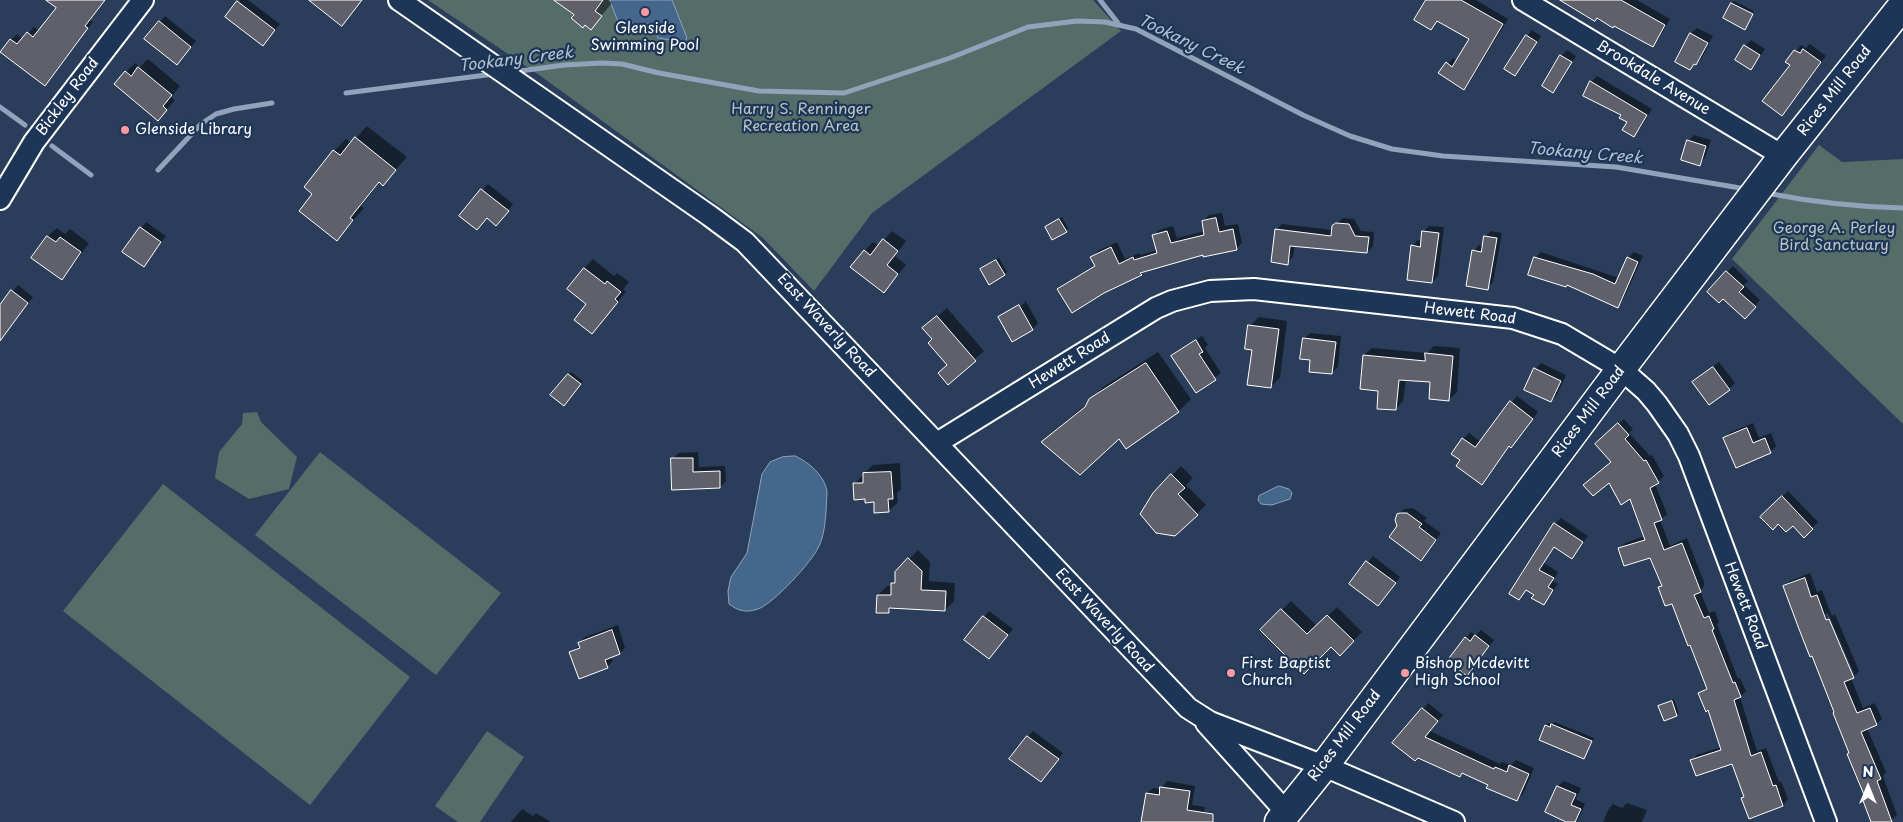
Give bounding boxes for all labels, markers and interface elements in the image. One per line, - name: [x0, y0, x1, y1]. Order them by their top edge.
- marker: Glenside Swimming Pool: [639, 6, 651, 18]
- water label: Tookany Creek: [1135, 11, 1247, 79]
- place label: Glenside Swimming Pool: [591, 20, 699, 55]
- street label: Brookdale Avenue: [1593, 37, 1713, 119]
- street label: Rices Mill Road: [1794, 42, 1876, 140]
- water label: Tookany Creek: [458, 43, 574, 77]
- street label: Bickley Road: [33, 55, 103, 139]
- park label: Harry S. Renninger Recreation Area: [731, 101, 871, 136]
- place label: Glenside Library: [135, 121, 252, 139]
- marker: Glenside Library: [119, 124, 131, 136]
- water label: Tookany Creek: [1527, 139, 1643, 169]
- park label: George A. Perley Bird Sanctuary: [1773, 220, 1895, 255]
- street label: East Waverly Road: [773, 270, 879, 382]
- street label: Hewett Road: [1423, 299, 1517, 329]
- street label: Hewett Road: [1026, 329, 1114, 393]
- street label: Rices Mill Road: [1549, 363, 1629, 461]
- street label: Hewett Road: [1720, 560, 1770, 652]
- street label: East Waverly Road: [1051, 565, 1157, 677]
- place label: First Baptist Church: [1241, 655, 1331, 690]
- place label: Bishop Mcdevitt High School: [1415, 655, 1529, 690]
- marker: First Baptist Church: [1225, 667, 1237, 679]
- marker: Bishop Mcdevitt High School: [1399, 667, 1411, 679]
- street label: Rices Mill Road: [1305, 687, 1385, 785]
- text: N: [1862, 761, 1874, 782]
- north arrow: [1843, 762, 1893, 812]

